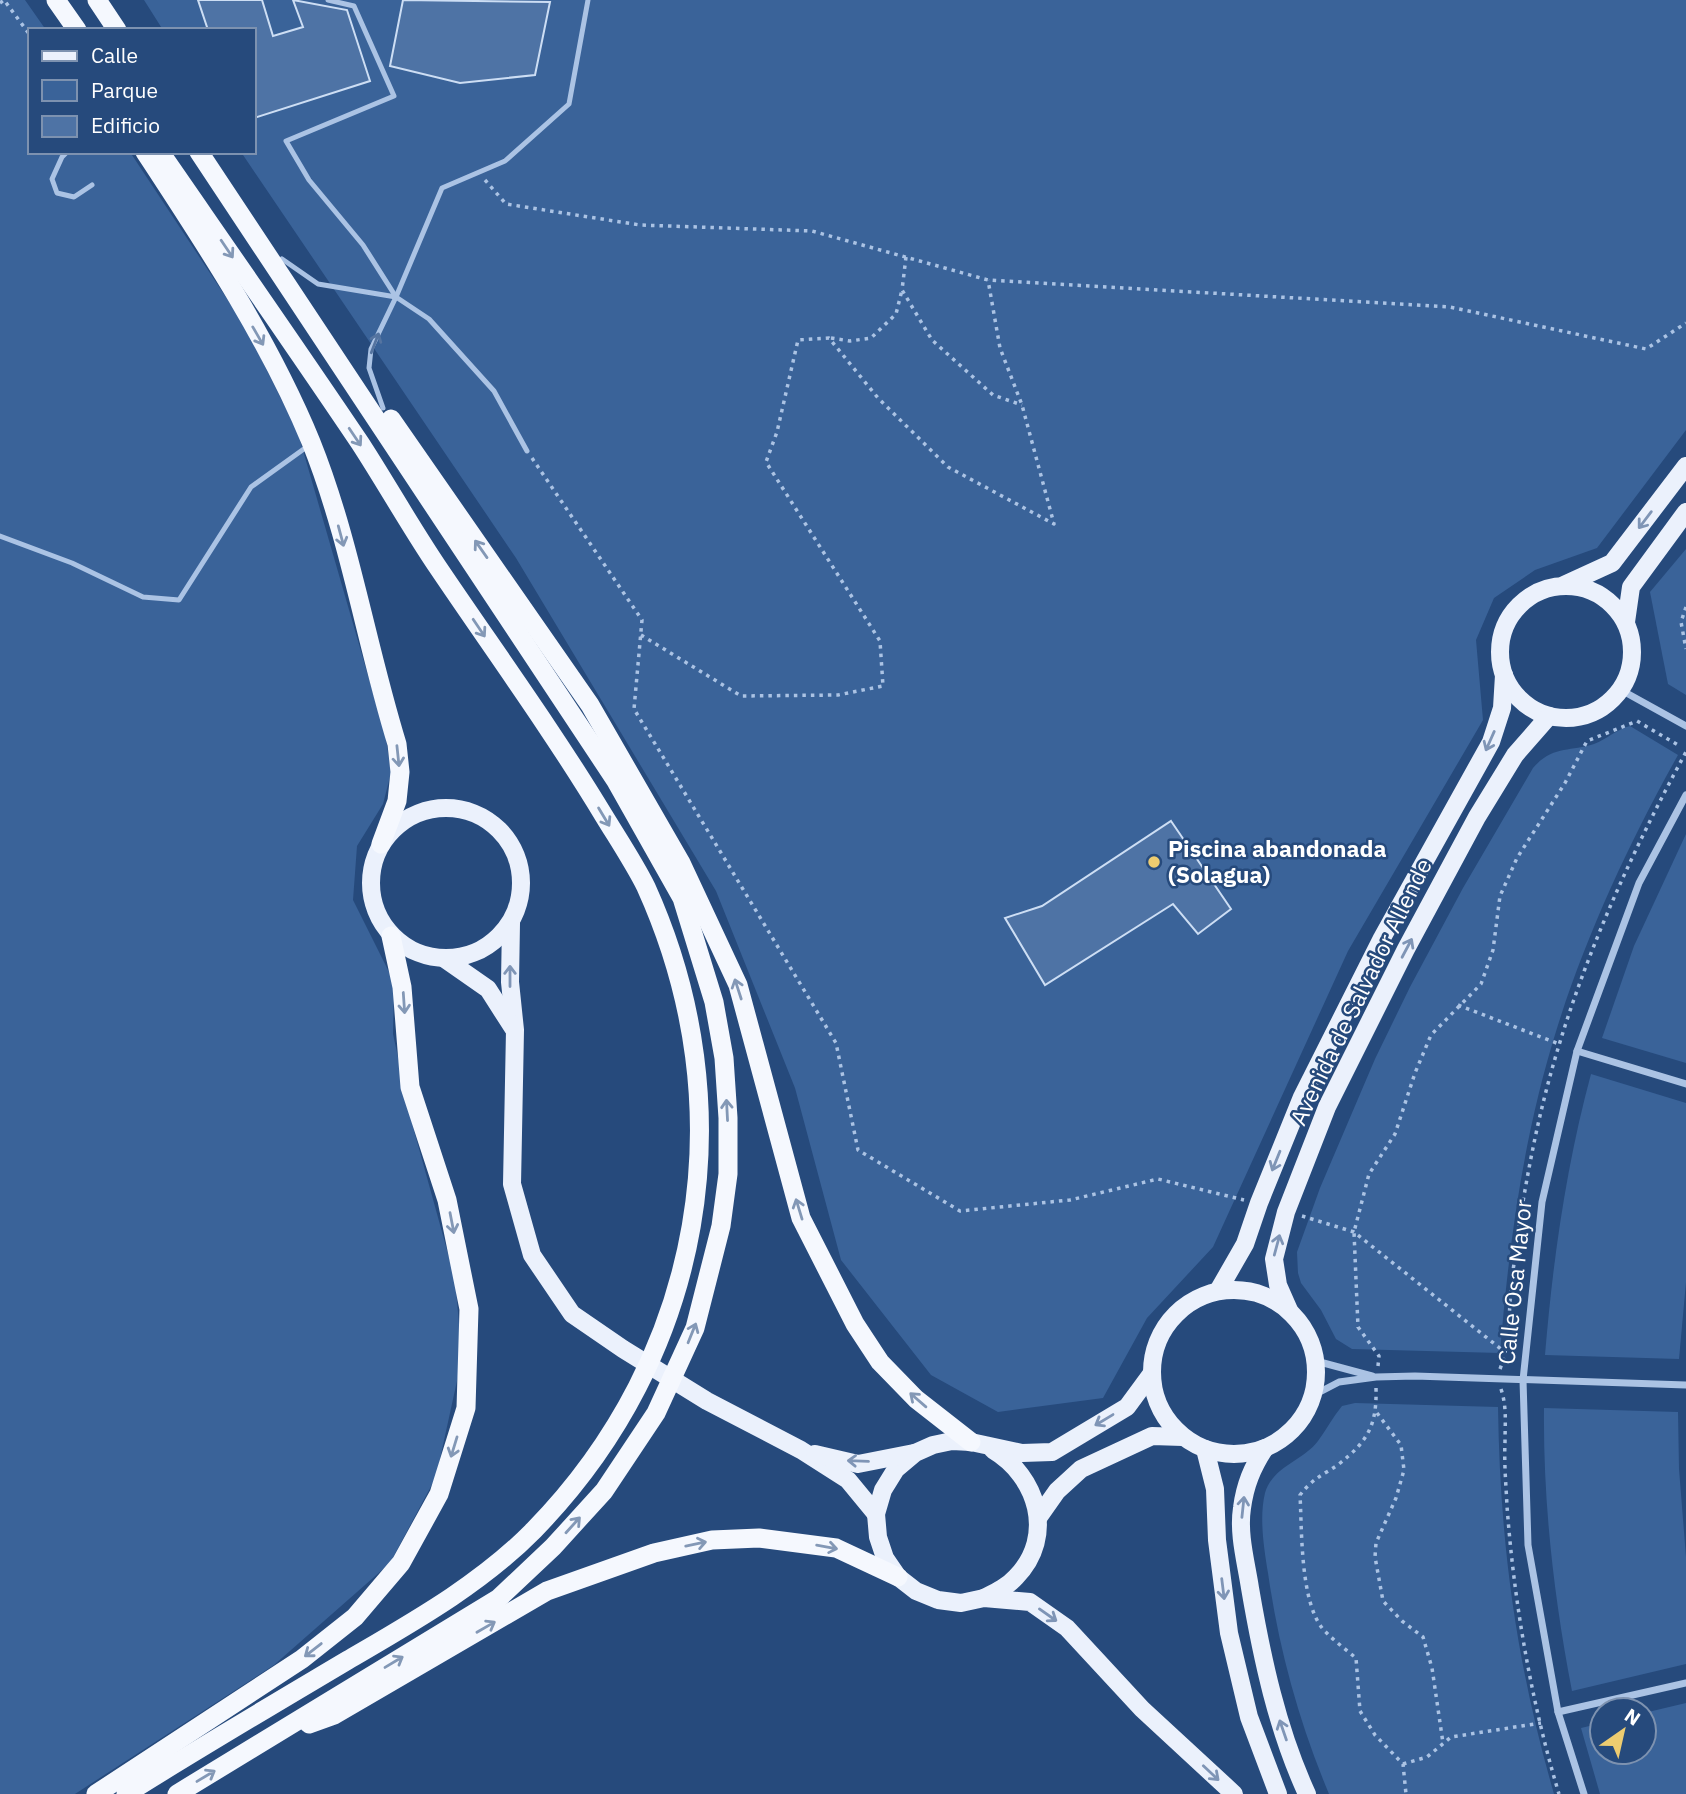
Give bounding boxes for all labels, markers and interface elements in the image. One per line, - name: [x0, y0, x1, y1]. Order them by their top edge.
- legend: [28, 28, 256, 154]
- text: Calle: [91, 41, 138, 69]
- text: Parque: [91, 76, 158, 104]
- text: Edificio: [91, 111, 160, 139]
- one-way arrow: [220, 239, 234, 258]
- one-way arrow: [251, 325, 265, 345]
- one-way arrow: [369, 333, 382, 354]
- one-way arrow: [348, 427, 362, 446]
- one-way arrow: [1637, 510, 1652, 529]
- one-way arrow: [335, 524, 348, 547]
- one-way arrow: [474, 539, 488, 559]
- one-way arrow: [472, 617, 486, 637]
- one-way arrow: [1483, 729, 1496, 751]
- one-way arrow: [392, 744, 405, 767]
- one-way arrow: [598, 807, 612, 827]
- place label: Piscina abandonada (Solagua): [1168, 833, 1387, 889]
- street label: Avenida de Salvador Allende: [1282, 853, 1438, 1130]
- marker: Piscina abandonada (Solagua): [1146, 854, 1162, 870]
- one-way arrow: [1401, 938, 1415, 958]
- one-way arrow: [503, 965, 517, 988]
- one-way arrow: [731, 979, 744, 1001]
- one-way arrow: [397, 991, 410, 1014]
- one-way arrow: [721, 1098, 734, 1121]
- one-way arrow: [1269, 1150, 1282, 1172]
- street label: Calle Osa Mayor: [1490, 1197, 1538, 1366]
- one-way arrow: [792, 1198, 805, 1220]
- one-way arrow: [445, 1211, 459, 1234]
- one-way arrow: [1272, 1234, 1285, 1256]
- one-way arrow: [687, 1322, 700, 1344]
- one-way arrow: [909, 1392, 927, 1408]
- one-way arrow: [1095, 1414, 1115, 1428]
- one-way arrow: [446, 1436, 459, 1458]
- one-way arrow: [847, 1454, 870, 1468]
- one-way arrow: [1237, 1497, 1250, 1519]
- one-way arrow: [565, 1516, 581, 1534]
- one-way arrow: [684, 1537, 707, 1550]
- one-way arrow: [815, 1541, 838, 1555]
- one-way arrow: [1217, 1577, 1230, 1600]
- one-way arrow: [1038, 1608, 1057, 1622]
- one-way arrow: [475, 1620, 495, 1634]
- one-way arrow: [305, 1642, 323, 1658]
- one-way arrow: [384, 1655, 404, 1669]
- north arrow: [1588, 1696, 1658, 1766]
- text: N: [1620, 1703, 1645, 1731]
- one-way arrow: [1276, 1720, 1288, 1742]
- one-way arrow: [1202, 1765, 1220, 1781]
- one-way arrow: [196, 1769, 216, 1783]

